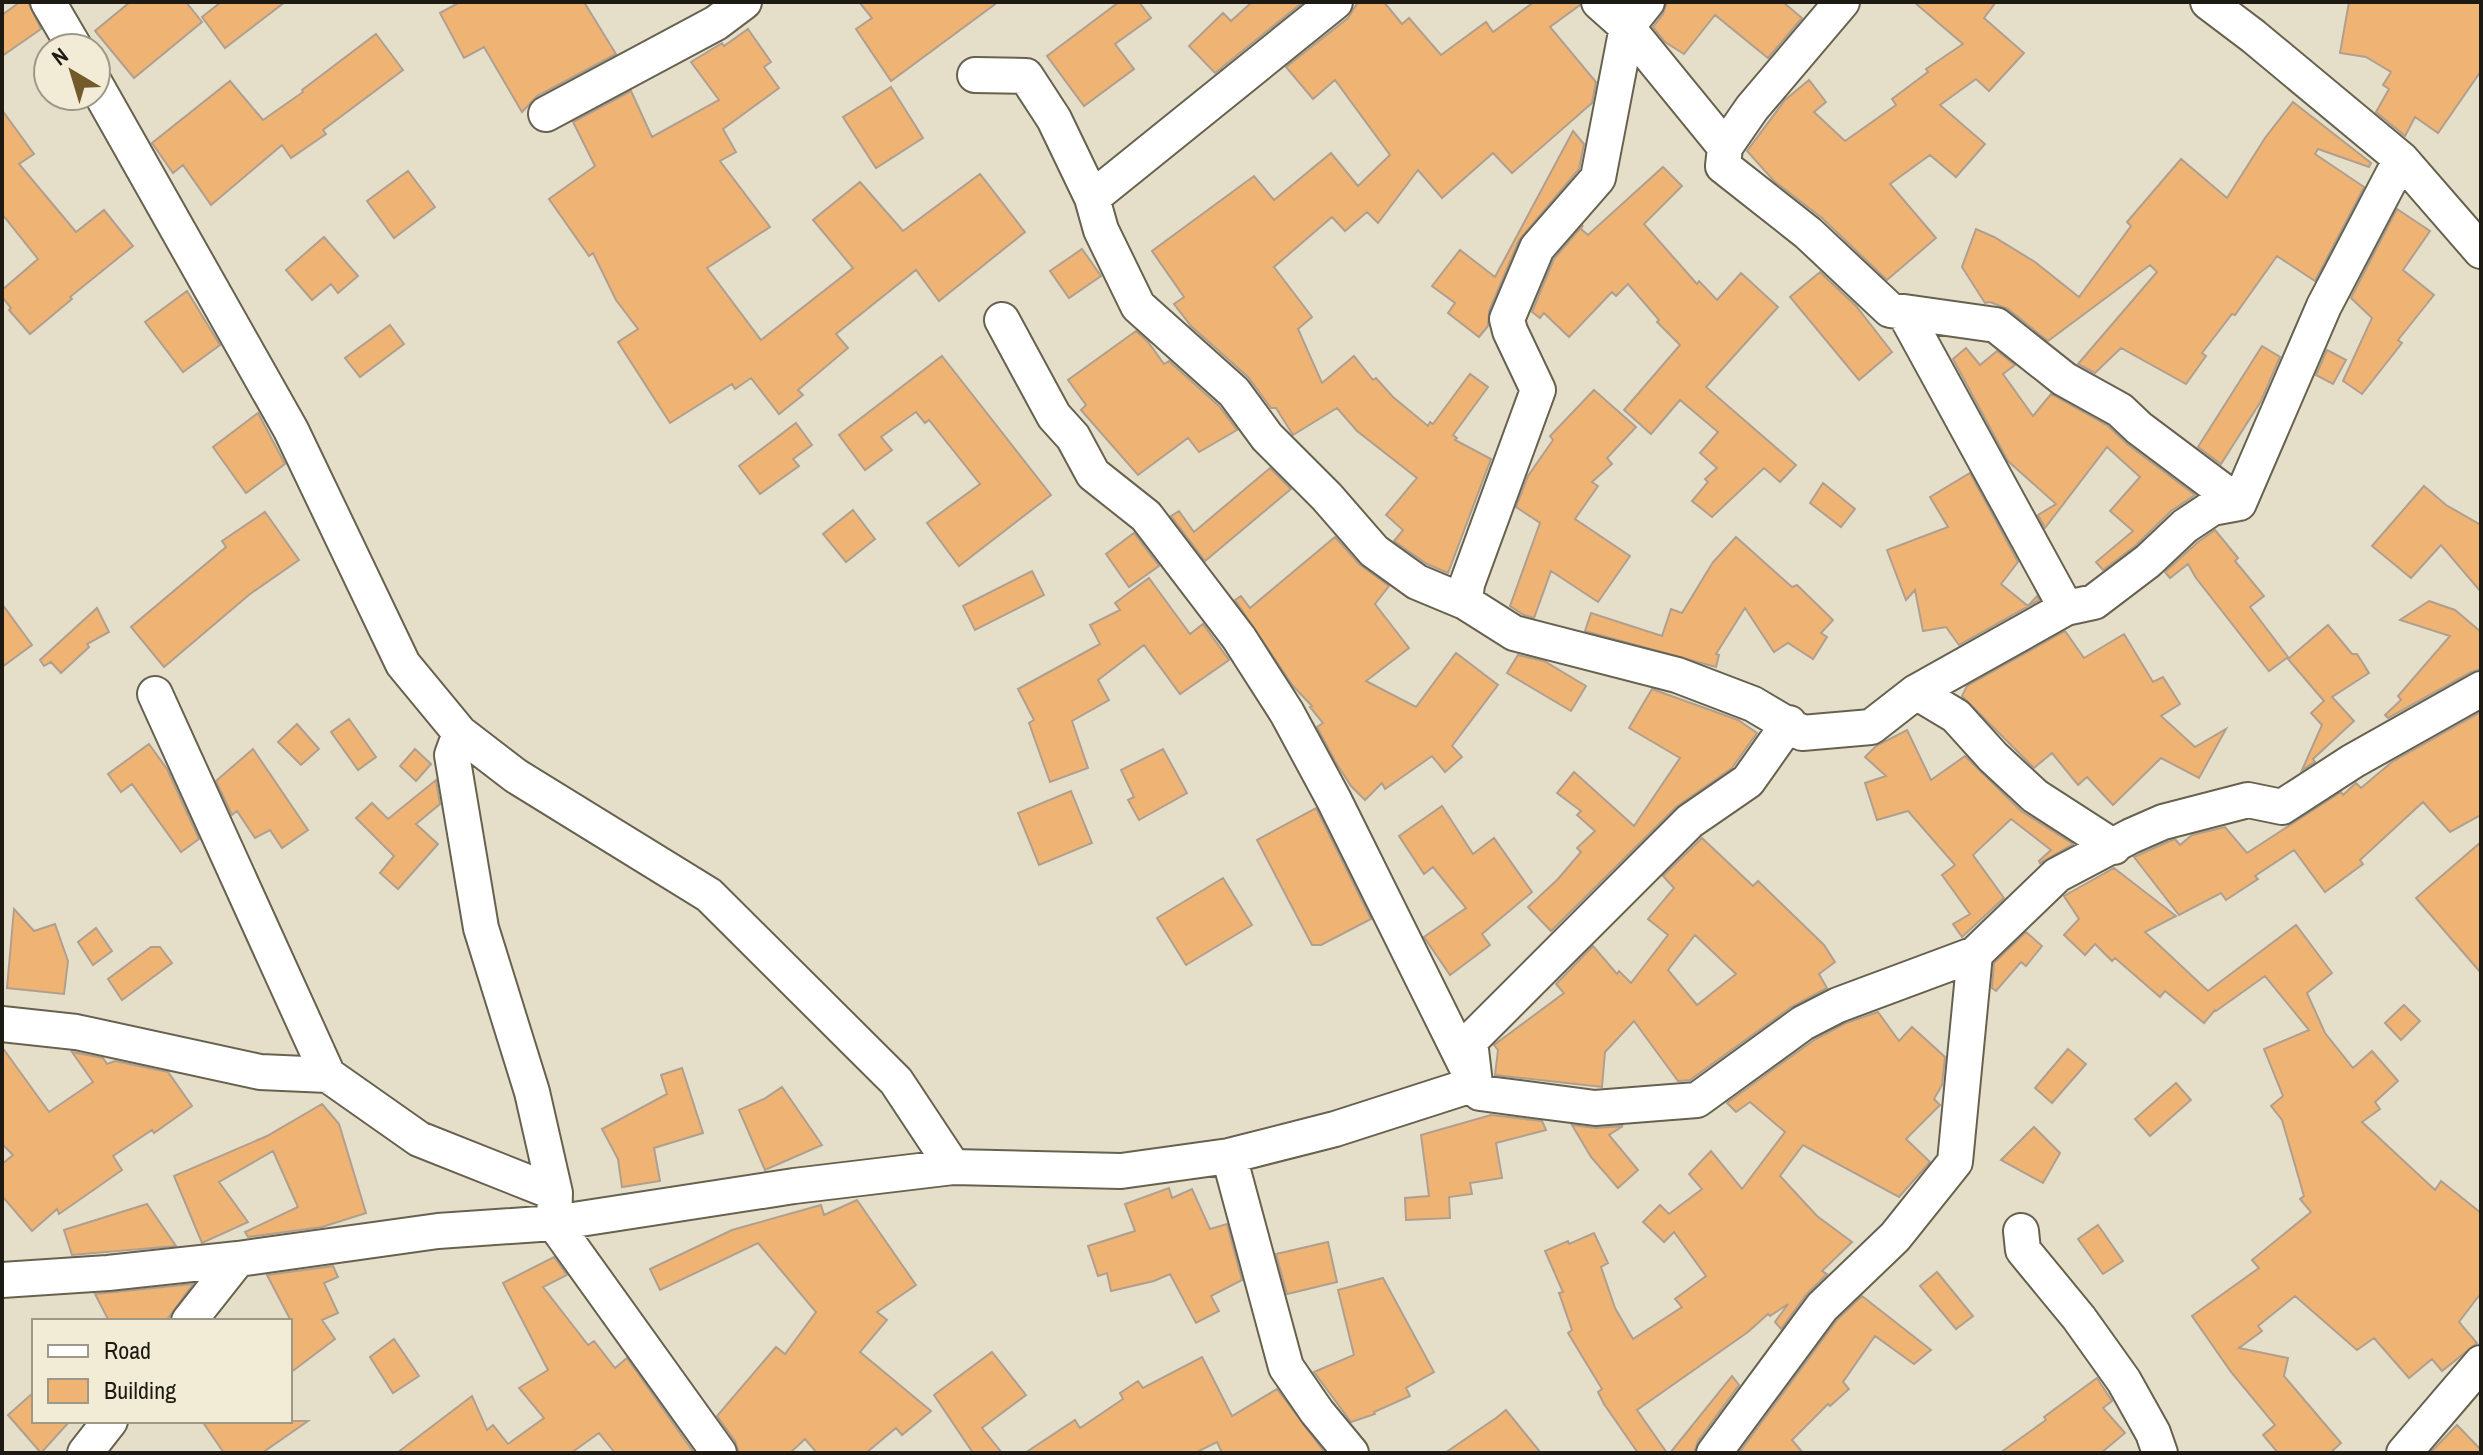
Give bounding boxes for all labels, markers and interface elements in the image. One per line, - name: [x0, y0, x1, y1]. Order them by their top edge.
- north arrow: [32, 32, 112, 112]
- text: N: [45, 40, 74, 72]
- legend: [32, 1319, 292, 1423]
- text: Road: [104, 1334, 151, 1366]
- text: Building: [104, 1374, 176, 1406]

